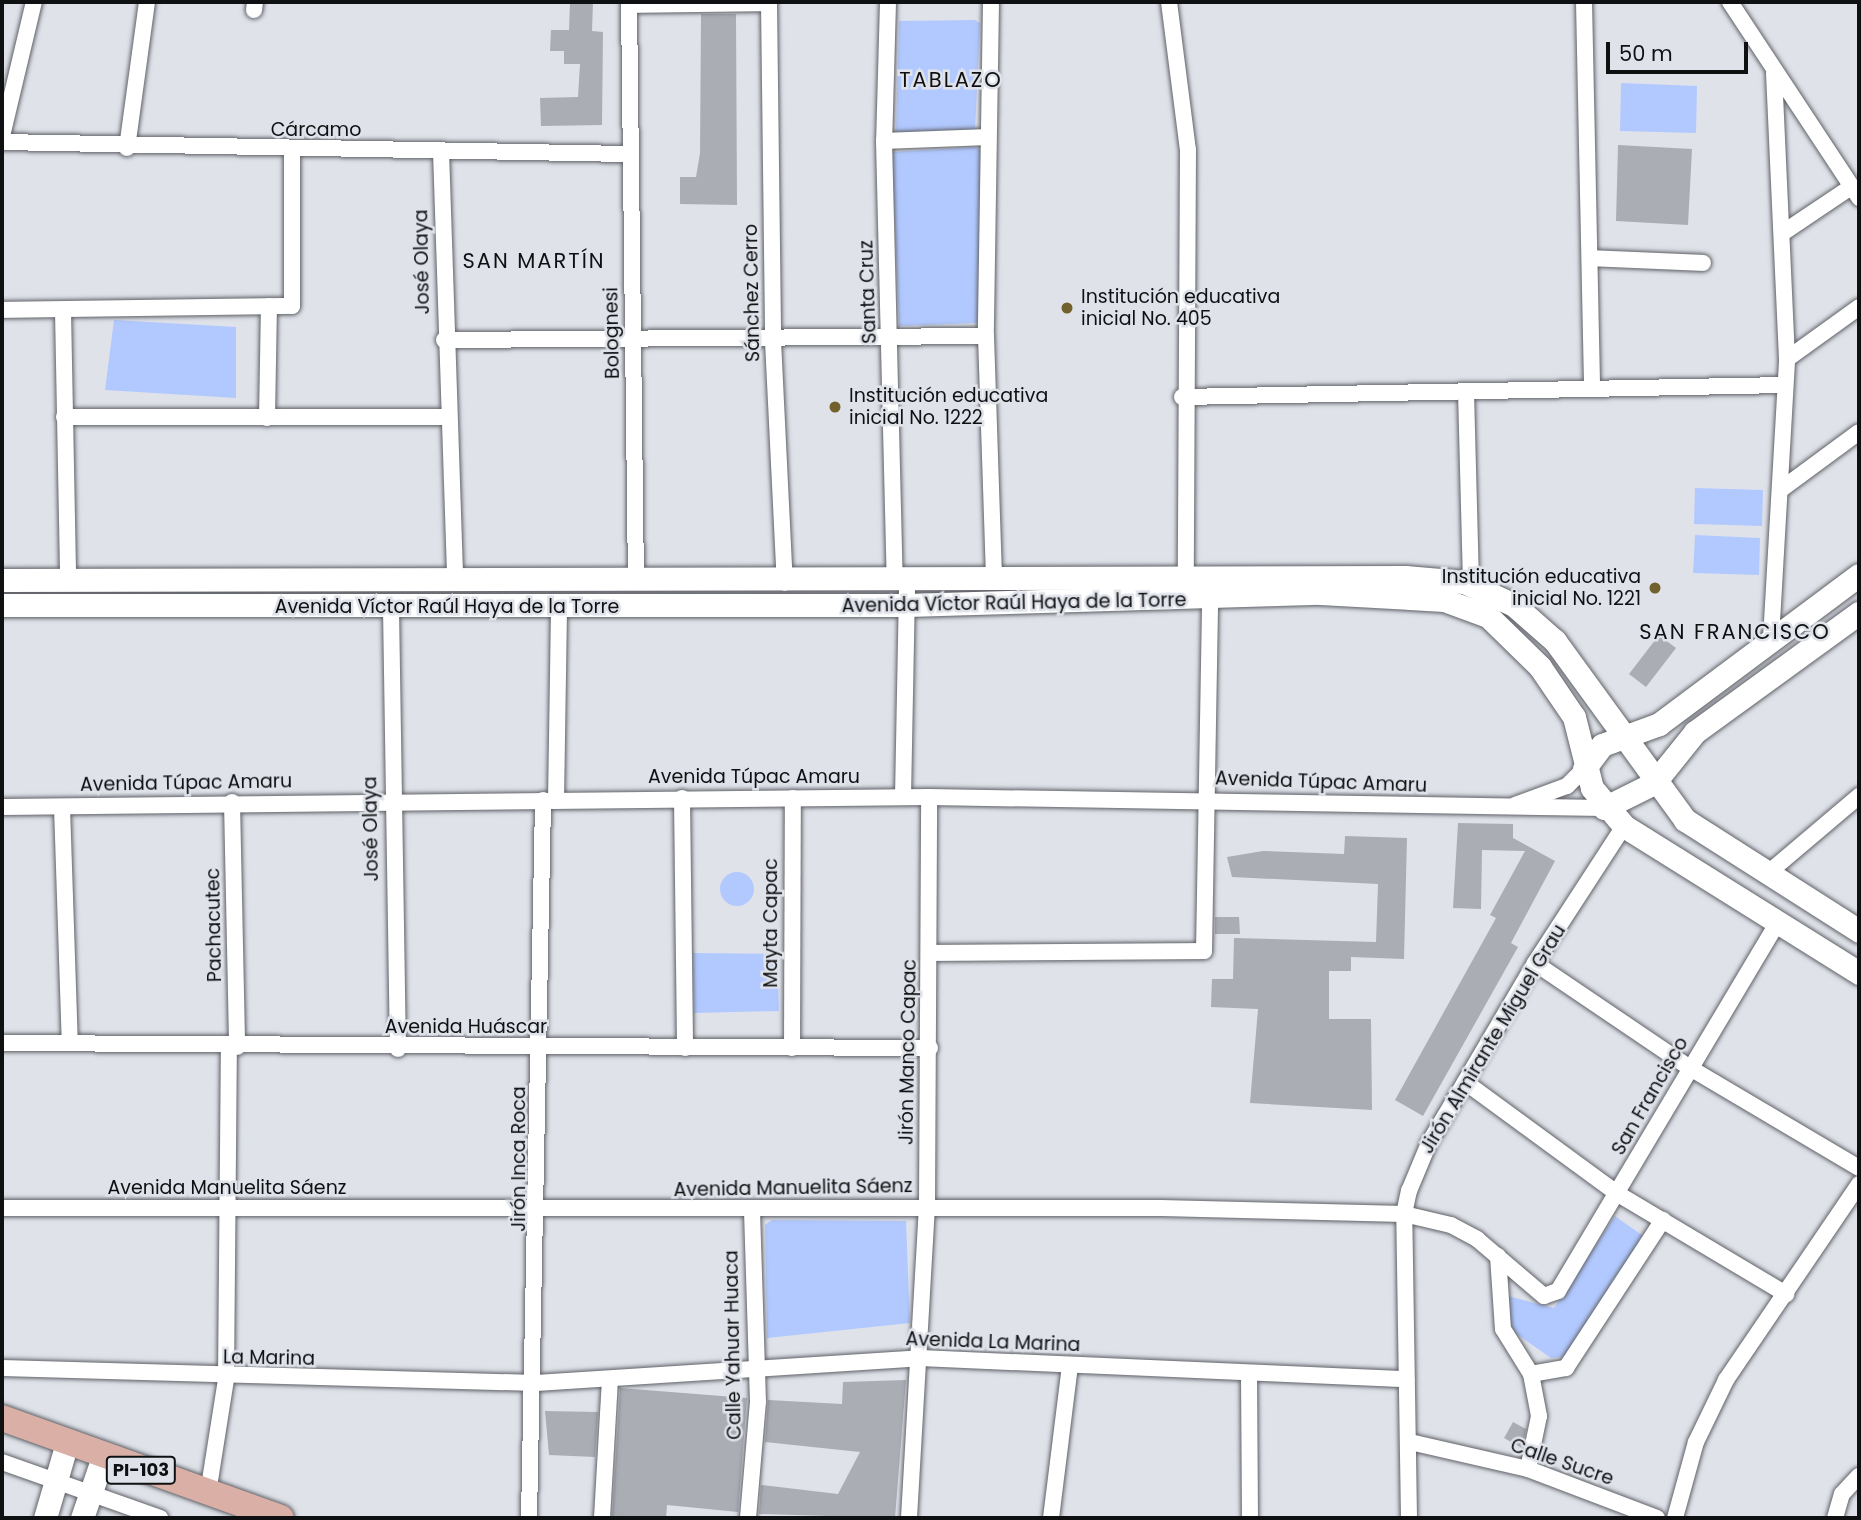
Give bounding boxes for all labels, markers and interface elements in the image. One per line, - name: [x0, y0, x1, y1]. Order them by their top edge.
- scale bar: [1609, 28, 1751, 72]
- text: 50 m: [1619, 39, 1673, 68]
- district label: TABLAZO: [900, 67, 1002, 93]
- street label: Cárcamo: [271, 119, 361, 141]
- street label: José Olaya: [410, 209, 434, 315]
- street label: Sánchez Cerro: [739, 224, 765, 362]
- street label: Santa Cruz: [855, 240, 881, 344]
- district label: SAN MARTÍN: [464, 248, 604, 274]
- place label: Institución educativa inicial No. 405: [1081, 286, 1280, 330]
- street label: Bolognesi: [600, 287, 624, 379]
- marker: Institución educativa inicial No. 405: [1059, 300, 1075, 316]
- place label: Institución educativa inicial No. 1222: [849, 385, 1048, 429]
- marker: Institución educativa inicial No. 1222: [827, 399, 843, 415]
- place label: Institución educativa inicial No. 1221: [1442, 566, 1641, 610]
- marker: Institución educativa inicial No. 1221: [1647, 580, 1663, 596]
- street label: Avenida Víctor Raúl Haya de la Torre: [841, 589, 1187, 617]
- street label: Avenida Víctor Raúl Haya de la Torre: [275, 596, 619, 618]
- district label: SAN FRANCISCO: [1641, 619, 1829, 645]
- street label: Avenida Túpac Amaru: [648, 766, 860, 788]
- street label: Avenida Túpac Amaru: [1215, 767, 1427, 797]
- street label: Avenida Túpac Amaru: [80, 770, 292, 796]
- street label: José Olaya: [359, 776, 383, 882]
- street label: Mayta Capac: [760, 858, 782, 988]
- street label: Pachacutec: [202, 868, 226, 982]
- street label: Jirón Almirante Miguel Grau: [1415, 920, 1571, 1158]
- street label: Jirón Manco Capac: [895, 959, 921, 1145]
- street label: Avenida Huáscar: [385, 1016, 547, 1038]
- street label: San Francisco: [1607, 1033, 1693, 1159]
- street label: Jirón Inca Roca: [508, 1086, 530, 1232]
- street label: Avenida Manuelita Sáenz: [673, 1175, 913, 1201]
- street label: Avenida Manuelita Sáenz: [108, 1177, 346, 1199]
- street label: Calle Yahuar Huaca: [720, 1250, 746, 1440]
- street label: Avenida La Marina: [905, 1328, 1081, 1356]
- street label: La Marina: [223, 1346, 315, 1370]
- street label: Calle Sucre: [1508, 1434, 1616, 1490]
- road number: PI-103: [104, 1456, 178, 1484]

